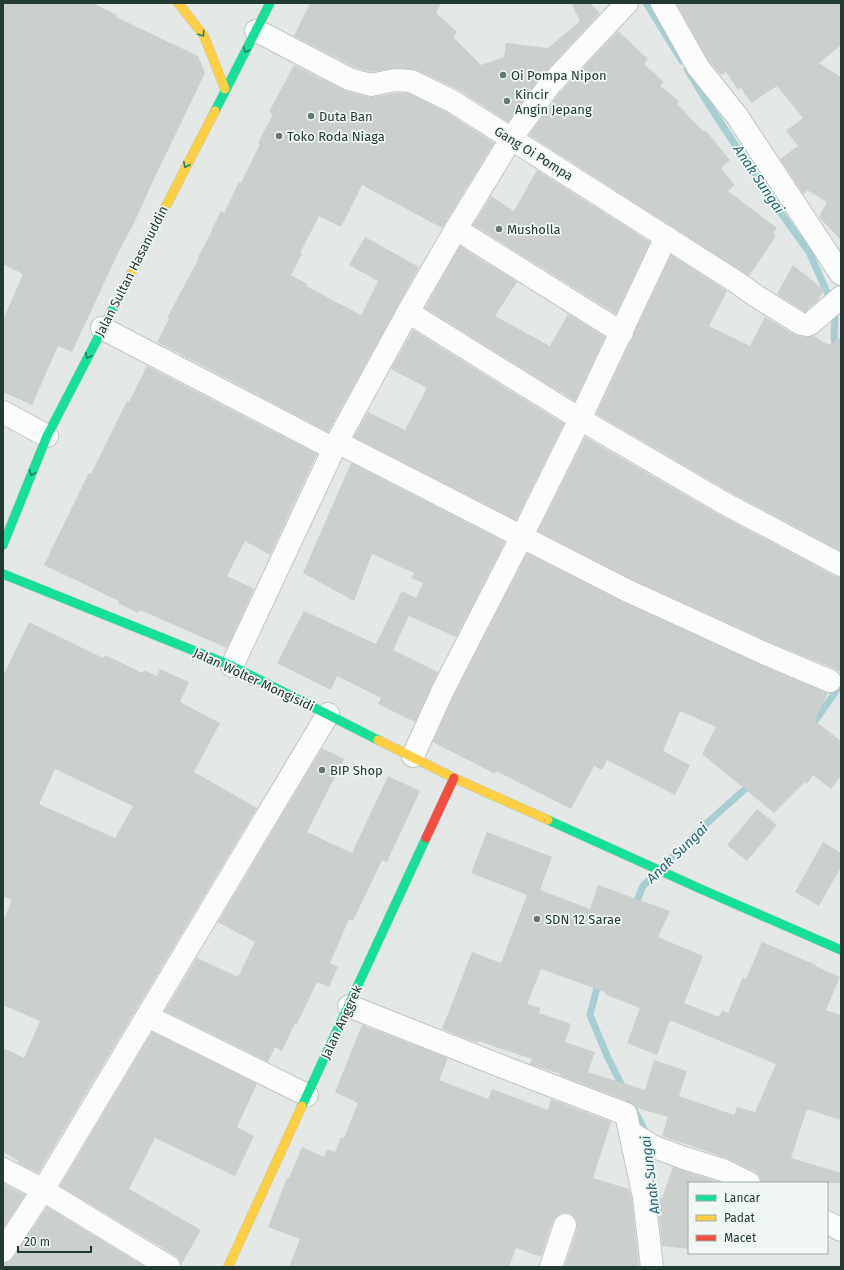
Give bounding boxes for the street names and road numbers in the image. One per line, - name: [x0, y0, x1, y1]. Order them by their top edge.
- street label: Gang Oi Pompa: [492, 123, 576, 184]
- street label: Jalan Sultan Hasanuddin: [92, 203, 171, 339]
- street label: Jalan Wolter Mongisidi: [191, 645, 317, 714]
- street label: Jalan Anggrek: [318, 983, 365, 1062]

